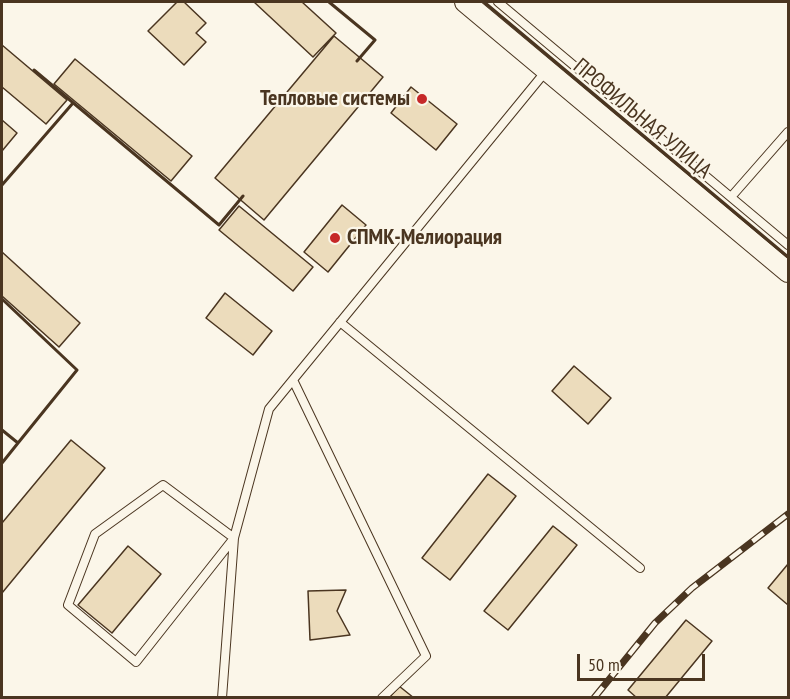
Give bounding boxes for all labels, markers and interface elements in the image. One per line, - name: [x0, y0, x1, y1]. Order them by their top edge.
- street label: ПРОФИЛЬНАЯ УЛИЦА: [568, 54, 716, 184]
- place label: Тепловые системы: [260, 86, 410, 112]
- marker: Тепловые системы: [415, 92, 429, 106]
- place label: СПМК-Мелиорация: [347, 225, 502, 251]
- marker: СПМК-Мелиорация: [328, 231, 342, 245]
- scale bar: [580, 642, 708, 680]
- text: 50 m: [588, 653, 620, 676]

